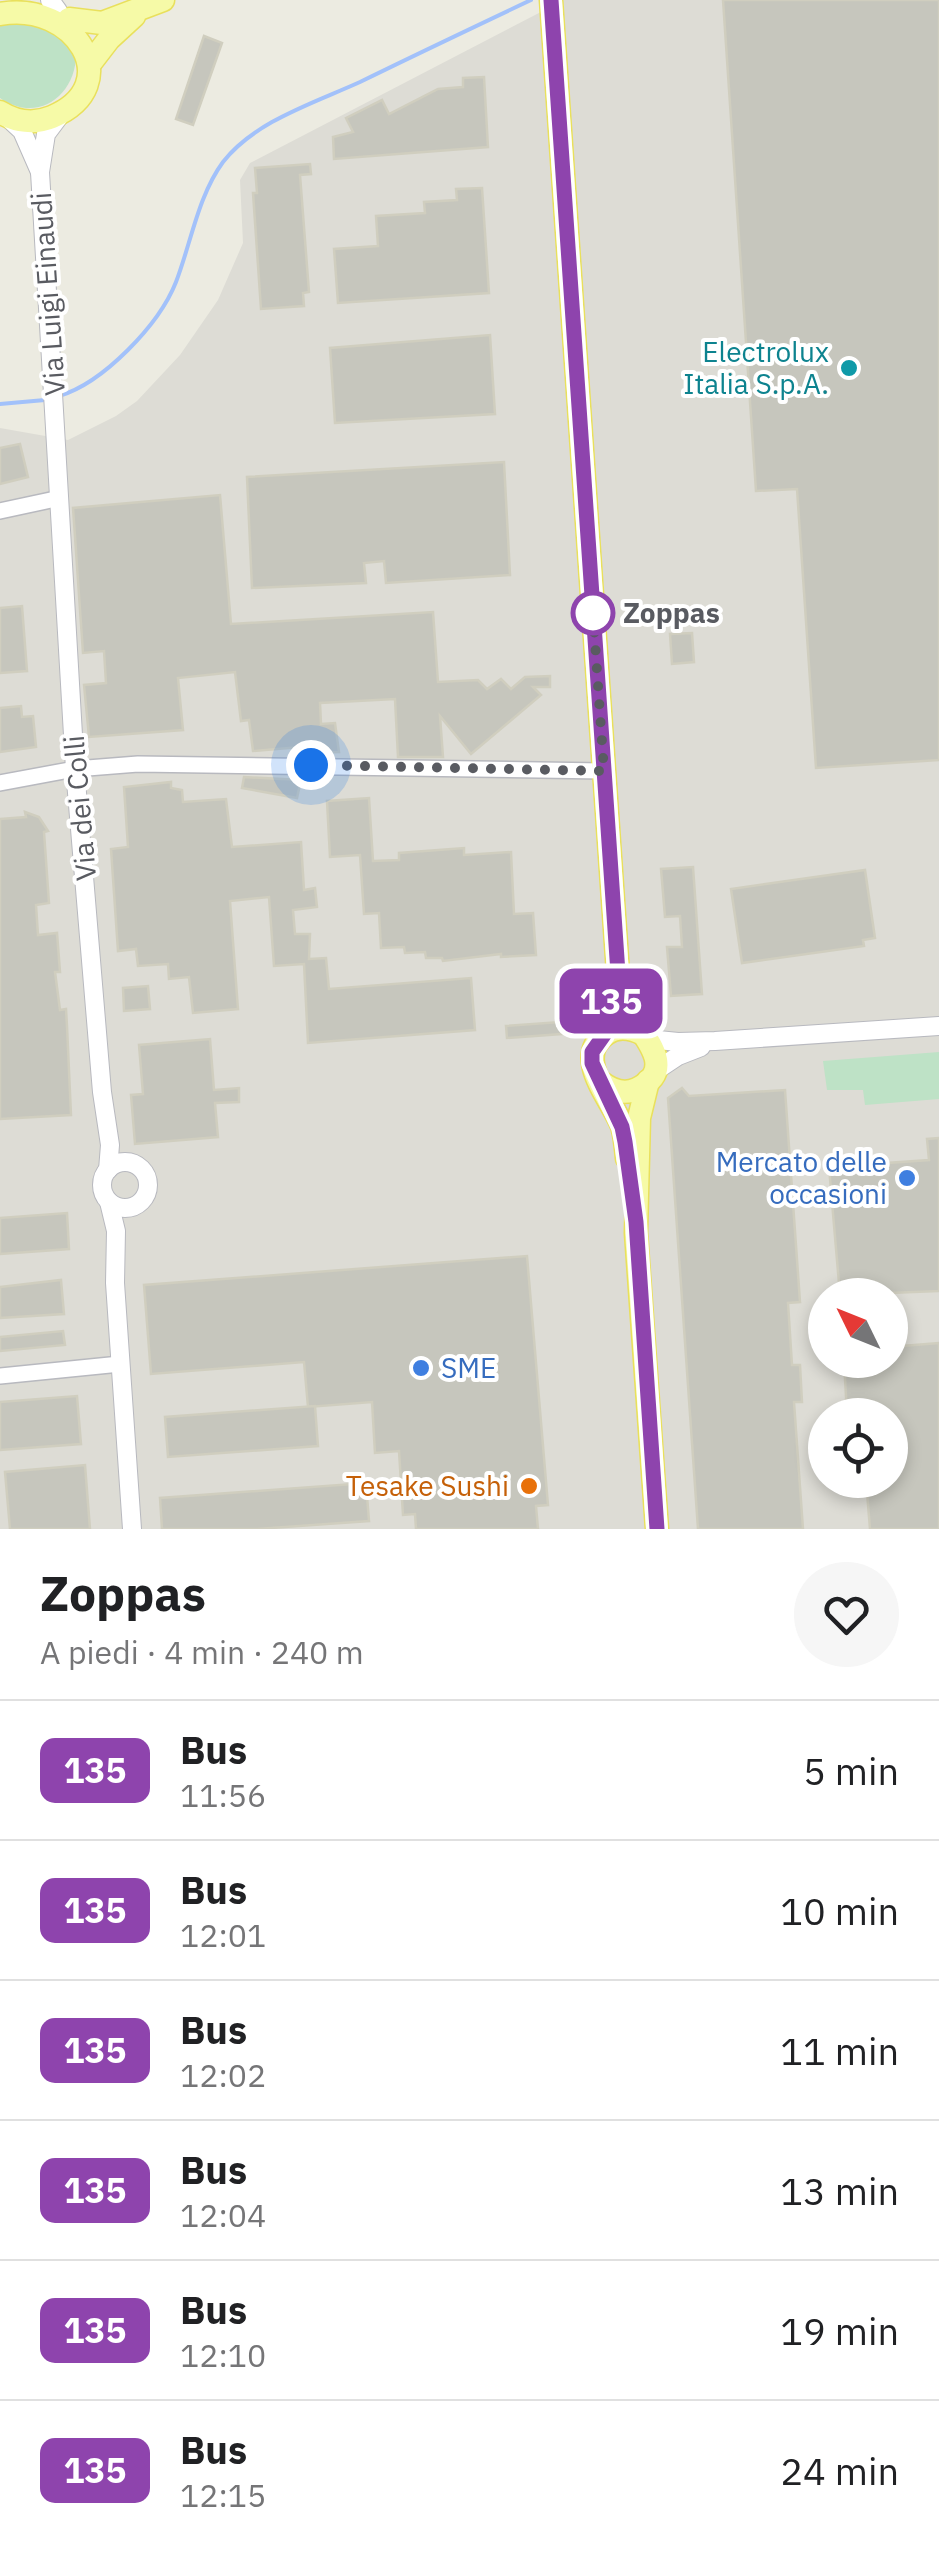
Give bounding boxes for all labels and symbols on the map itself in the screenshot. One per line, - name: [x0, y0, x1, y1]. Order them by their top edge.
- street label: Via Luigi Einaudi: [22, 191, 73, 397]
- place label: Electrolux Italia S.p.A.: [683, 333, 829, 402]
- marker: Electrolux Italia S.p.A.: [838, 357, 860, 379]
- marker: Zoppas: [572, 592, 614, 634]
- place label: Zoppas: [623, 594, 720, 631]
- street label: Via dei Colli: [55, 734, 104, 882]
- your location: [286, 740, 336, 790]
- line badge: 135: [554, 968, 668, 1034]
- place label: Mercato delle occasioni: [716, 1143, 887, 1212]
- marker: Mercato delle occasioni: [896, 1167, 918, 1189]
- north arrow: [808, 1278, 908, 1378]
- place label: SME: [441, 1349, 496, 1386]
- marker: SME: [410, 1357, 432, 1379]
- place label: Tesake Sushi: [346, 1467, 509, 1504]
- marker: Tesake Sushi: [518, 1475, 540, 1497]

